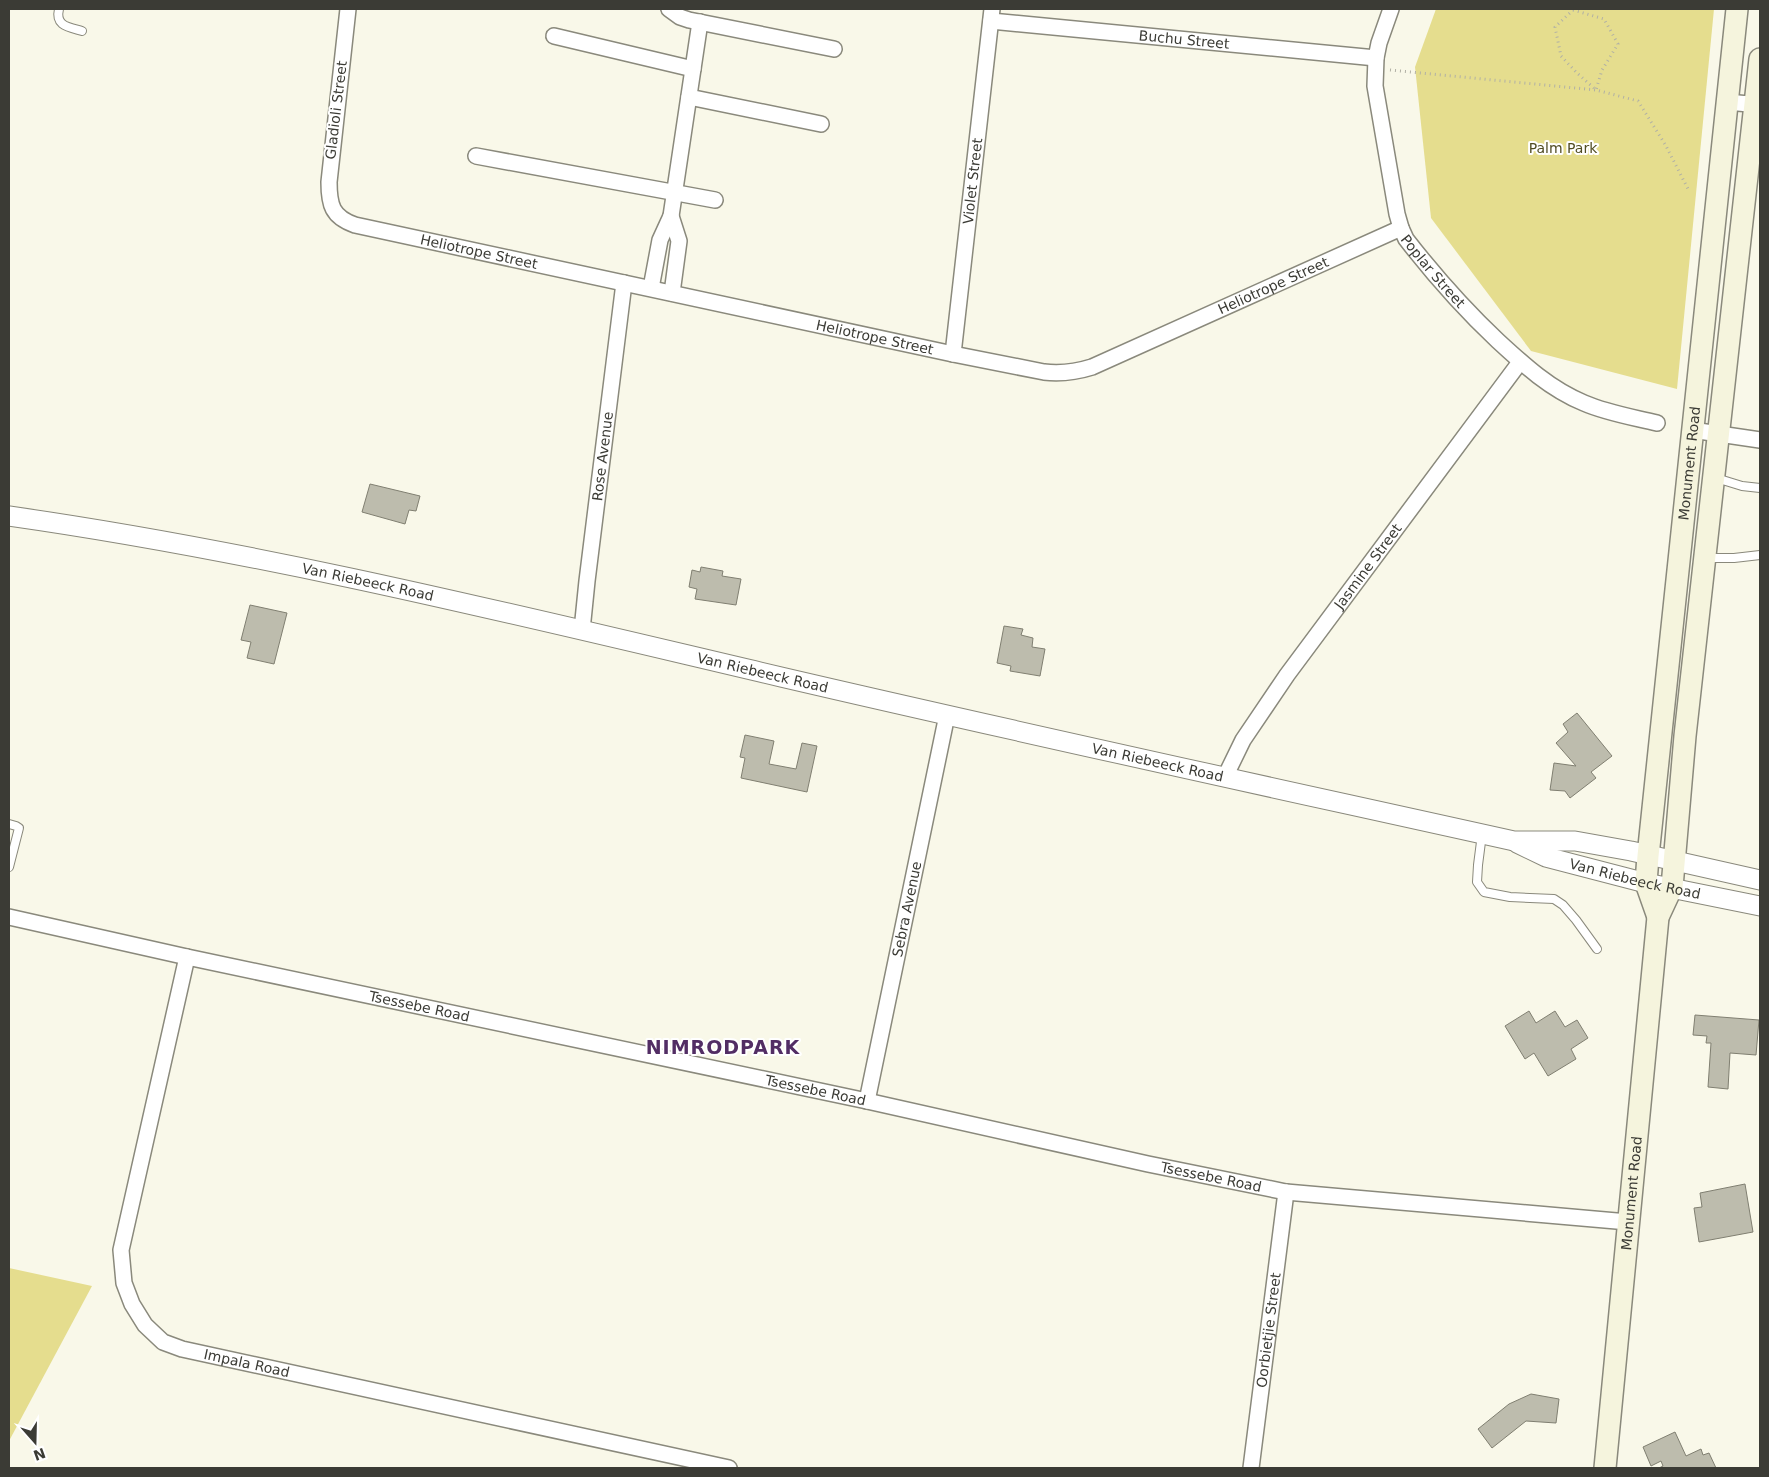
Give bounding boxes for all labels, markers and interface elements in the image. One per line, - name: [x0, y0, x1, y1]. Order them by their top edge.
- street label: Buchu Street: [1138, 27, 1231, 52]
- street label: Gladioli Street: [322, 59, 350, 160]
- street label: Violet Street: [960, 137, 985, 225]
- park label: Palm Park: [1529, 140, 1598, 156]
- street label: Heliotrope Street: [419, 231, 540, 272]
- street label: Poplar Street: [1398, 232, 1469, 311]
- street label: Heliotrope Street: [1215, 253, 1331, 317]
- street label: Heliotrope Street: [815, 317, 935, 358]
- street label: Monument Road: [1675, 405, 1703, 521]
- street label: Rose Avenue: [589, 411, 616, 502]
- street label: Jasmine Street: [1330, 520, 1405, 613]
- street label: Van Riebeeck Road: [301, 560, 435, 604]
- street label: Van Riebeeck Road: [695, 649, 830, 696]
- street label: Van Riebeeck Road: [1090, 740, 1225, 785]
- street label: Van Riebeeck Road: [1568, 855, 1702, 902]
- street label: Sebra Avenue: [889, 860, 924, 958]
- street label: Tsessebe Road: [367, 988, 471, 1025]
- district label: NIMRODPARK: [646, 1036, 801, 1058]
- street label: Tsessebe Road: [763, 1071, 867, 1109]
- street label: Monument Road: [1618, 1135, 1645, 1251]
- street label: Tsessebe Road: [1158, 1159, 1263, 1195]
- street label: Oorbietjie Street: [1253, 1271, 1284, 1389]
- street label: Impala Road: [202, 1346, 291, 1380]
- north arrow: [10, 1417, 60, 1467]
- text: N: [31, 1445, 48, 1464]

